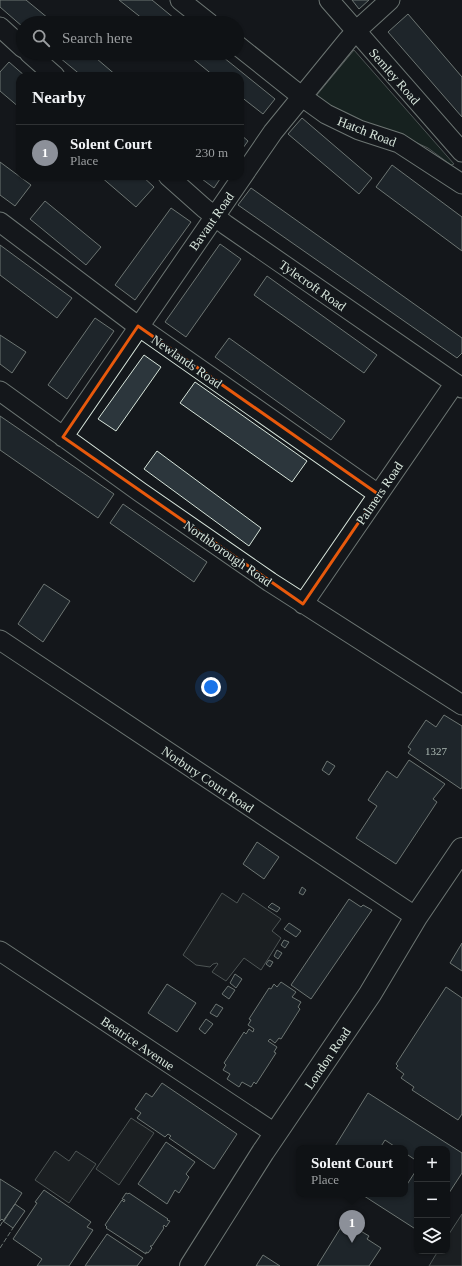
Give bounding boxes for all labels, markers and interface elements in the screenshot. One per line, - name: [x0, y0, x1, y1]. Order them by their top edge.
- search box: [16, 16, 244, 60]
- icon: search: [30, 27, 52, 49]
- text: Search here: [62, 30, 132, 46]
- street label: Semley Road: [366, 45, 423, 108]
- text: Nearby: [32, 88, 86, 107]
- street label: Hatch Road: [335, 113, 399, 150]
- text: Solent Court: [70, 136, 152, 152]
- text: 1: [42, 145, 48, 160]
- text: 230 m: [195, 145, 228, 160]
- text: Place: [70, 153, 98, 168]
- street label: Bavant Road: [186, 189, 237, 253]
- street label: Tylecroft Road: [276, 257, 349, 314]
- street label: Newlands Road: [149, 332, 225, 392]
- street label: Palmers Road: [353, 459, 406, 528]
- street label: Northborough Road: [181, 517, 275, 590]
- your location: [201, 677, 221, 697]
- street label: Norbury Court Road: [159, 743, 257, 816]
- house number: 1327: [425, 745, 448, 757]
- street label: Beatrice Avenue: [98, 1013, 177, 1074]
- street label: London Road: [301, 1024, 354, 1092]
- popup: [296, 1145, 408, 1197]
- map controls: [414, 1146, 450, 1254]
- button: +: [414, 1146, 450, 1182]
- text: Solent Court: [311, 1155, 393, 1171]
- text: Place: [311, 1172, 339, 1187]
- button: −: [414, 1182, 450, 1218]
- pin: 1: [339, 1210, 365, 1243]
- button: layers: [414, 1218, 450, 1254]

